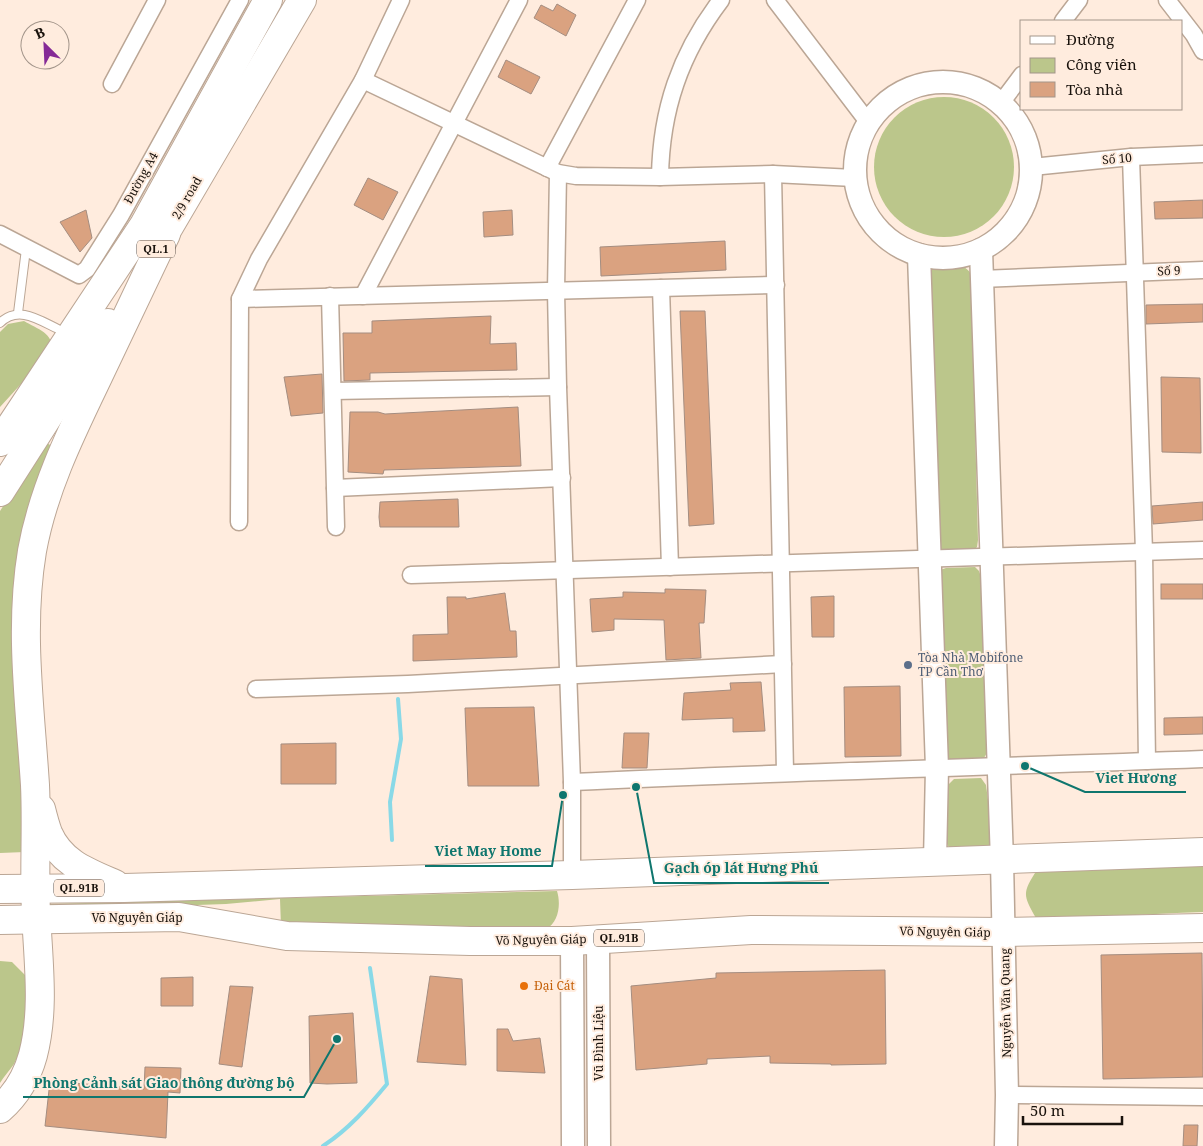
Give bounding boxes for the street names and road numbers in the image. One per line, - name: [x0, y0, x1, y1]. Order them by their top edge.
- street label: Đường A4: [119, 149, 162, 207]
- street label: Số 10: [1101, 149, 1133, 168]
- street label: 2/9 road: [168, 173, 206, 222]
- road number: QL.1: [137, 240, 175, 258]
- street label: Số 9: [1157, 262, 1181, 279]
- road number: QL.91B: [54, 880, 104, 896]
- street label: Võ Nguyên Giáp: [91, 909, 183, 926]
- street label: Võ Nguyên Giáp: [899, 922, 991, 941]
- street label: Võ Nguyên Giáp: [495, 930, 587, 949]
- road number: QL.91B: [594, 930, 644, 946]
- street label: Nguyễn Văn Quang: [996, 947, 1015, 1058]
- street label: Vũ Đình Liệu: [590, 1005, 607, 1081]

